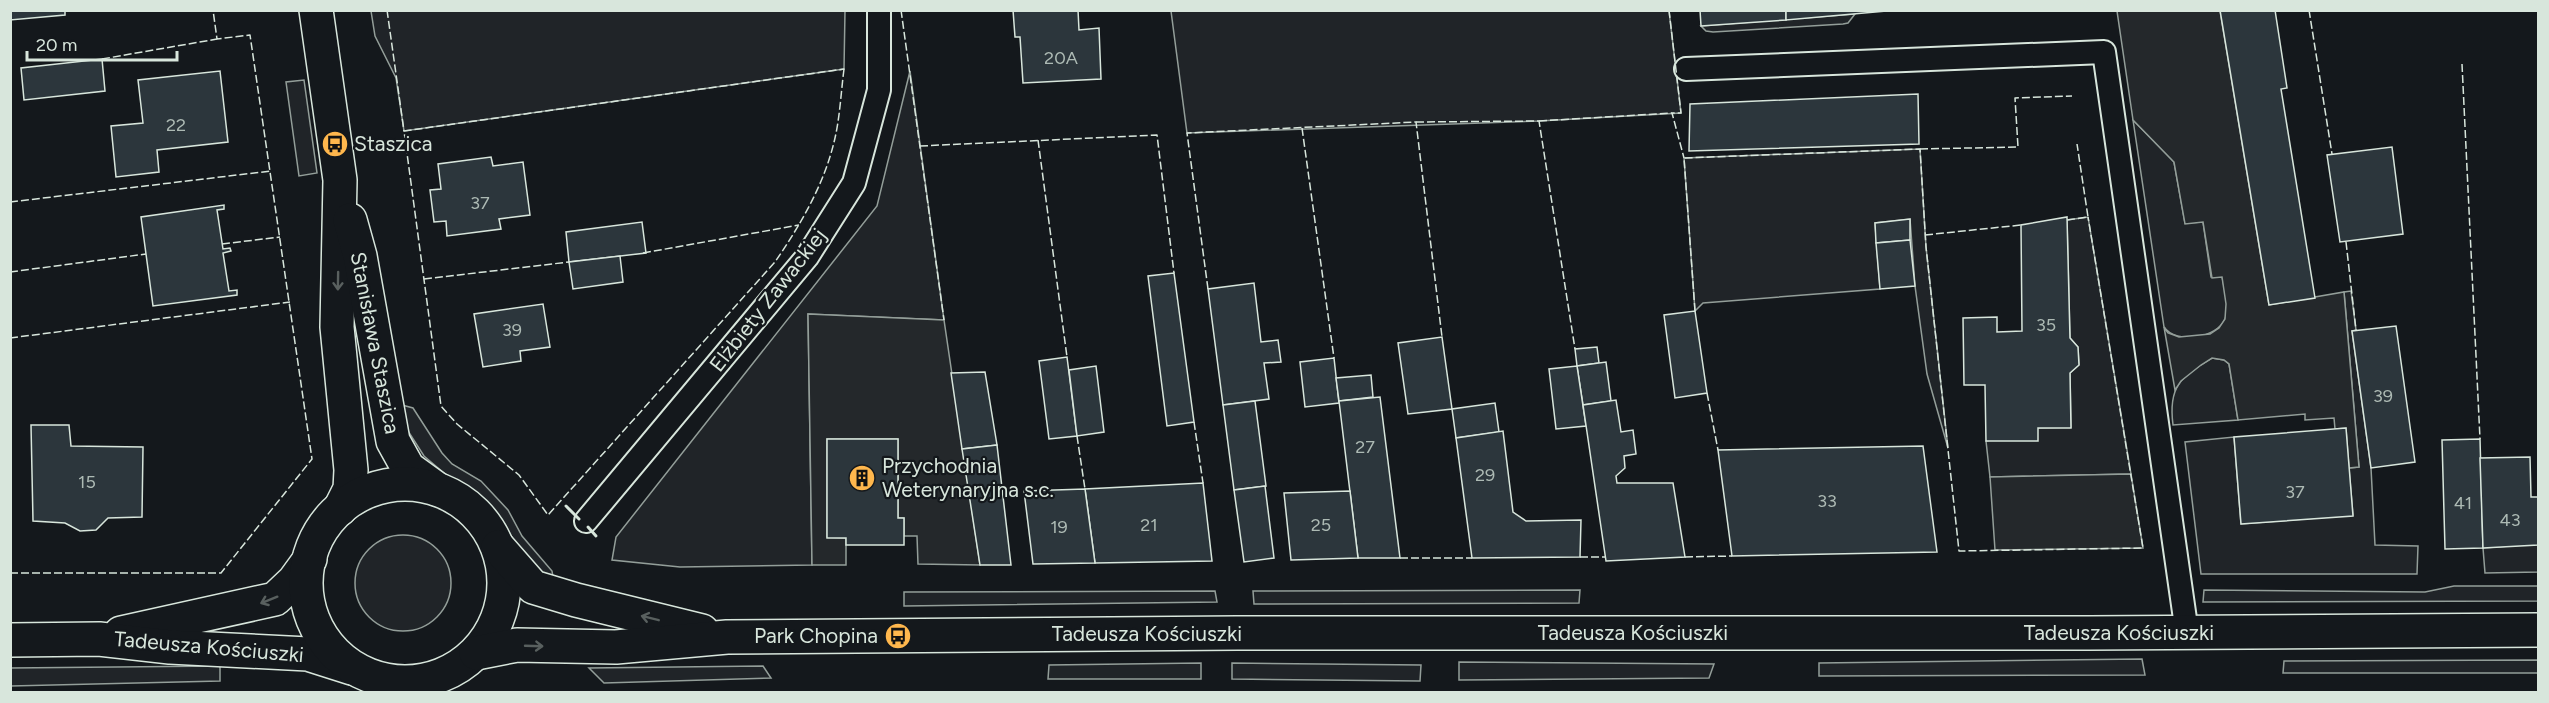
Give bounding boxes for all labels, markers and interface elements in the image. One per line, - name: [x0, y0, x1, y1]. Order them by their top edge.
- scale bar: [27, 24, 177, 62]
- text: 20 m: [36, 34, 77, 56]
- house number: 20A: [1044, 47, 1078, 69]
- house number: 22: [166, 114, 186, 136]
- bus stop icon: Staszica: [320, 129, 350, 159]
- place label: Staszica: [354, 131, 433, 156]
- house number: 37: [470, 192, 490, 214]
- street label: Elżbiety Zawackiej: [704, 223, 831, 376]
- street label: Stanisława Staszica: [346, 250, 405, 436]
- one-way arrow: [332, 270, 344, 290]
- house number: 35: [2036, 314, 2056, 336]
- house number: 39: [502, 319, 522, 341]
- house number: 39: [2373, 385, 2393, 407]
- house number: 27: [1355, 436, 1375, 458]
- place label: Przychodnia Weterynaryjna s.c.: [882, 453, 1054, 502]
- building icon: Przychodnia Weterynaryjna s.c.: [847, 463, 877, 493]
- house number: 29: [1475, 464, 1495, 486]
- house number: 15: [78, 471, 96, 493]
- house number: 37: [2285, 481, 2305, 503]
- house number: 33: [1817, 490, 1837, 512]
- house number: 41: [2454, 492, 2472, 514]
- house number: 43: [2500, 509, 2520, 531]
- house number: 21: [1140, 514, 1158, 536]
- house number: 25: [1311, 514, 1331, 536]
- house number: 19: [1050, 516, 1068, 538]
- one-way arrow: [261, 595, 279, 606]
- one-way arrow: [641, 611, 660, 623]
- street label: Tadeusza Kościuszki: [1538, 620, 1728, 645]
- street label: Tadeusza Kościuszki: [2024, 620, 2214, 645]
- bus stop icon: Park Chopina: [883, 621, 913, 651]
- street label: Tadeusza Kościuszki: [1052, 621, 1242, 646]
- place label: Park Chopina: [754, 623, 878, 648]
- street label: Tadeusza Kościuszki: [113, 626, 305, 667]
- one-way arrow: [523, 640, 543, 652]

